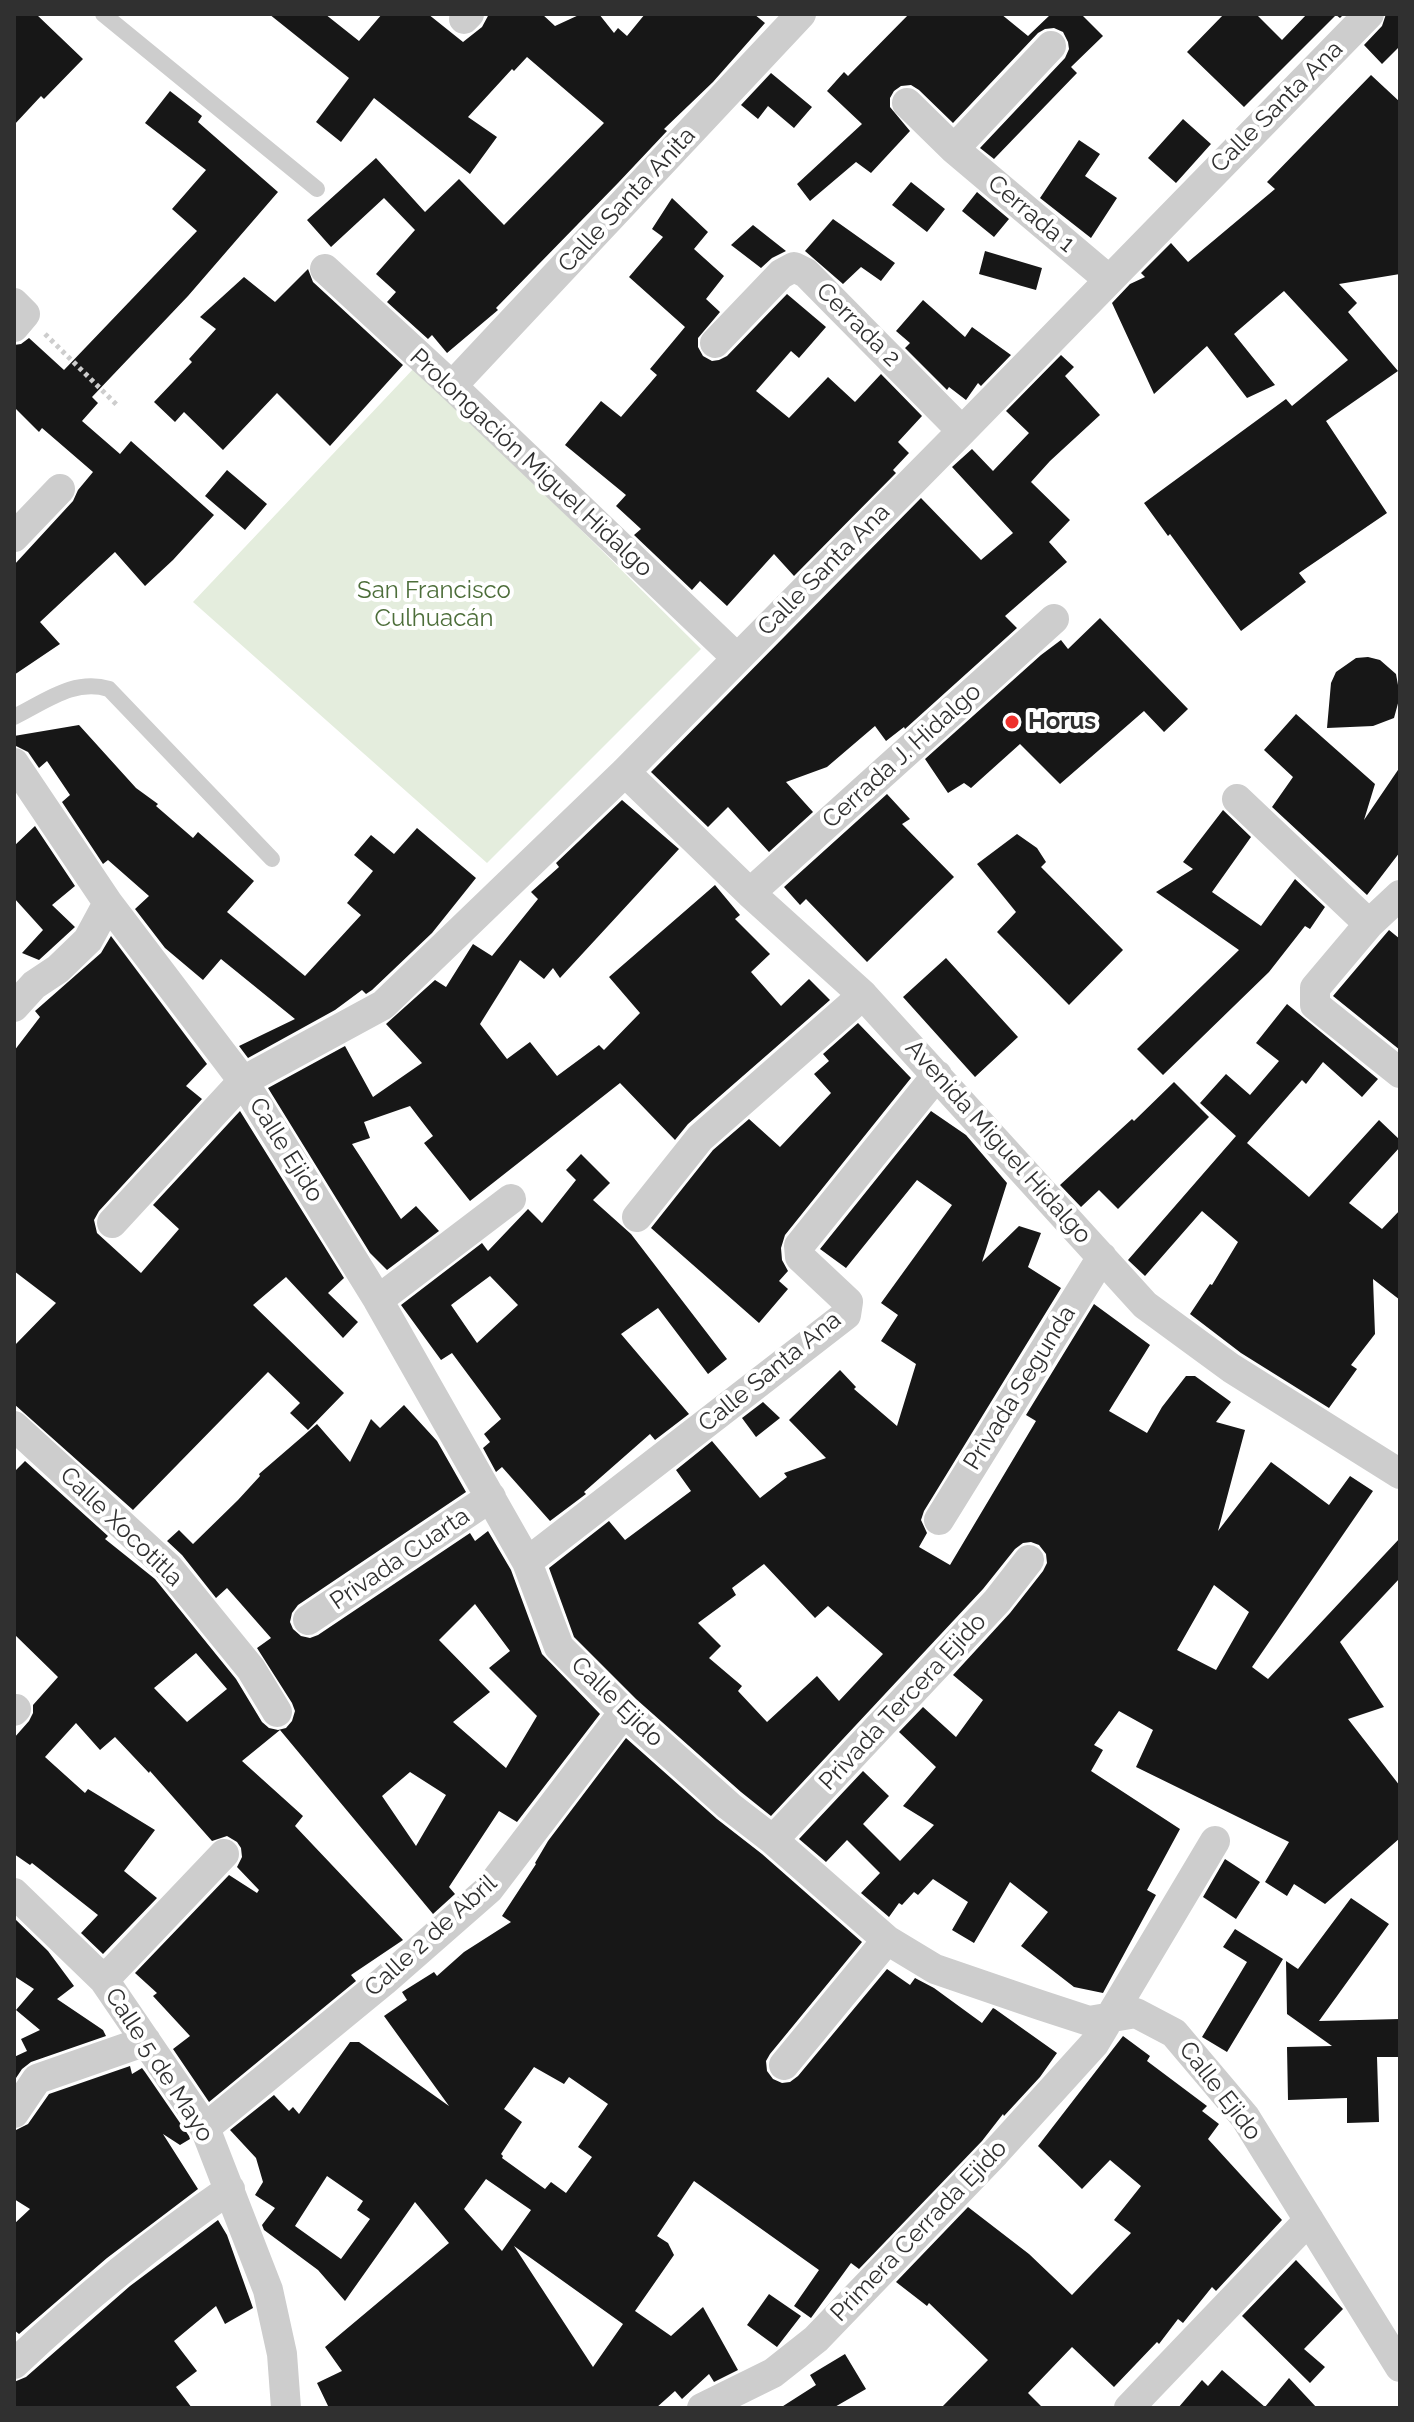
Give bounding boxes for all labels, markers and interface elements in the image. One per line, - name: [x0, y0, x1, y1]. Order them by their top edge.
- street label: Calle Santa Ana: [1205, 35, 1349, 179]
- street label: Calle Santa Anita: [552, 121, 702, 279]
- street label: Cerrada 1: [982, 169, 1080, 259]
- street label: Cerrada 2: [810, 277, 906, 373]
- street label: Prolongación Miguel Hidalgo: [404, 343, 658, 583]
- street label: Calle Santa Ana: [752, 498, 896, 642]
- park label: San Francisco Culhuacán: [357, 577, 511, 633]
- street label: Cerrada J. Hidalgo: [817, 677, 987, 835]
- place label: Horus: [1028, 708, 1096, 736]
- marker: Horus: [1003, 713, 1021, 731]
- street label: Avenida Miguel Hidalgo: [899, 1034, 1097, 1250]
- street label: Calle Ejido: [243, 1093, 329, 1207]
- street label: Privada Segunda: [958, 1301, 1082, 1475]
- street label: Calle Santa Ana: [693, 1306, 847, 1438]
- street label: Calle Xocotitla: [54, 1461, 188, 1593]
- street label: Privada Cuarta: [325, 1502, 475, 1616]
- street label: Privada Tercera Ejido: [814, 1608, 992, 1796]
- street label: Calle Ejido: [565, 1651, 669, 1753]
- street label: Calle 2 de Abril: [359, 1869, 503, 2003]
- street label: Calle 5 de Mayo: [99, 1983, 219, 2147]
- street label: Calle Ejido: [1173, 2036, 1267, 2146]
- street label: Primera Cerrada Ejido: [825, 2134, 1013, 2328]

